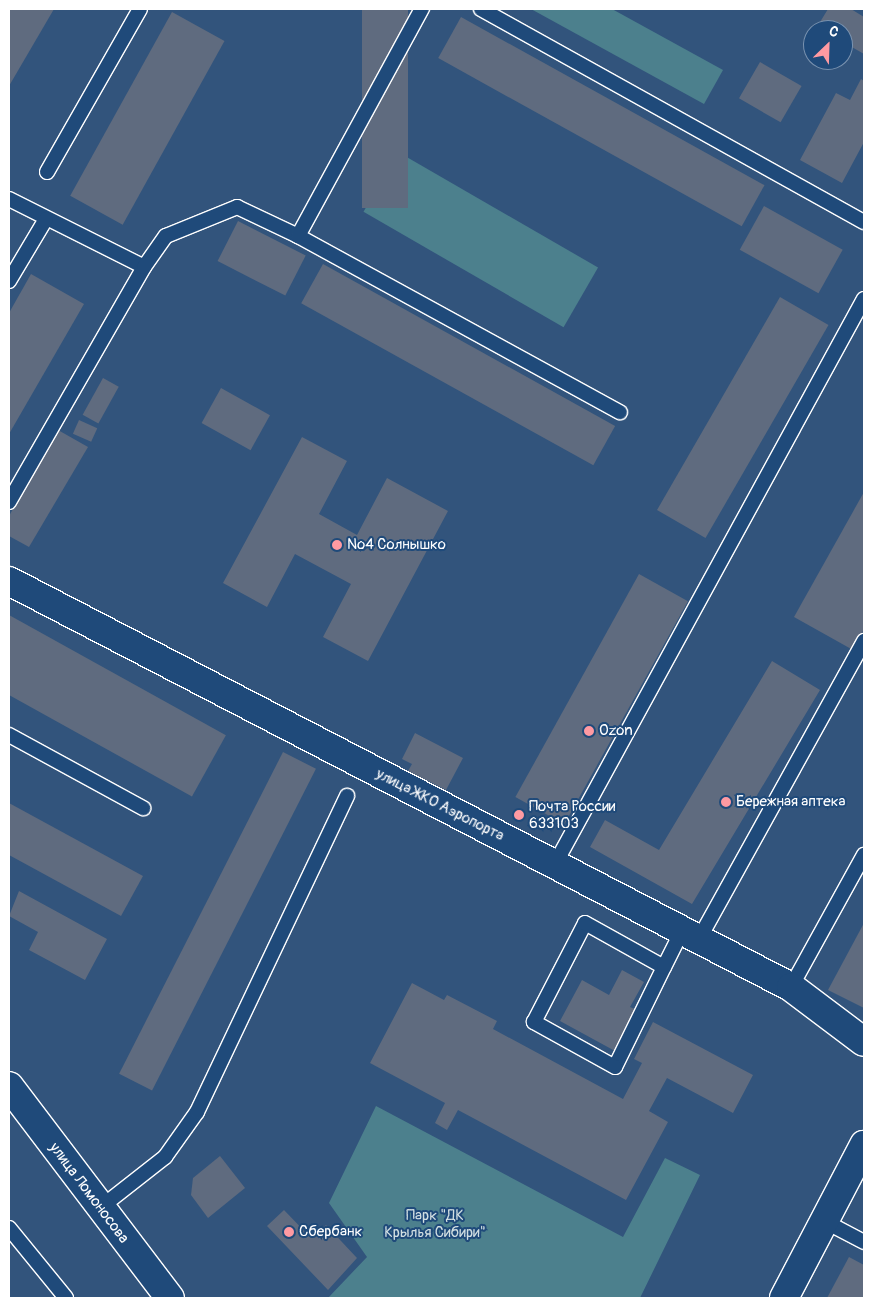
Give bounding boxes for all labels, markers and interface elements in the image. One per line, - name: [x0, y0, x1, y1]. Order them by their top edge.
- north arrow: [803, 20, 853, 70]
- text: С: [826, 22, 841, 41]
- place label: №4 Солнышко: [347, 536, 446, 554]
- marker: №4 Солнышко: [331, 539, 343, 551]
- place label: Ozon: [599, 722, 633, 740]
- marker: Ozon: [583, 725, 595, 737]
- street label: улица ЖКО Аэропорта: [373, 765, 507, 845]
- place label: Бережная аптека: [736, 793, 845, 811]
- marker: Бережная аптека: [720, 796, 732, 808]
- place label: Почта России 633103: [529, 797, 615, 832]
- marker: Почта России 633103: [513, 809, 525, 821]
- street label: улица Ломоносова: [45, 1139, 133, 1247]
- park label: Парк "ДК Крылья Сибири": [384, 1206, 486, 1241]
- place label: Сбербанк: [299, 1223, 362, 1241]
- marker: Сбербанк: [283, 1226, 295, 1238]

